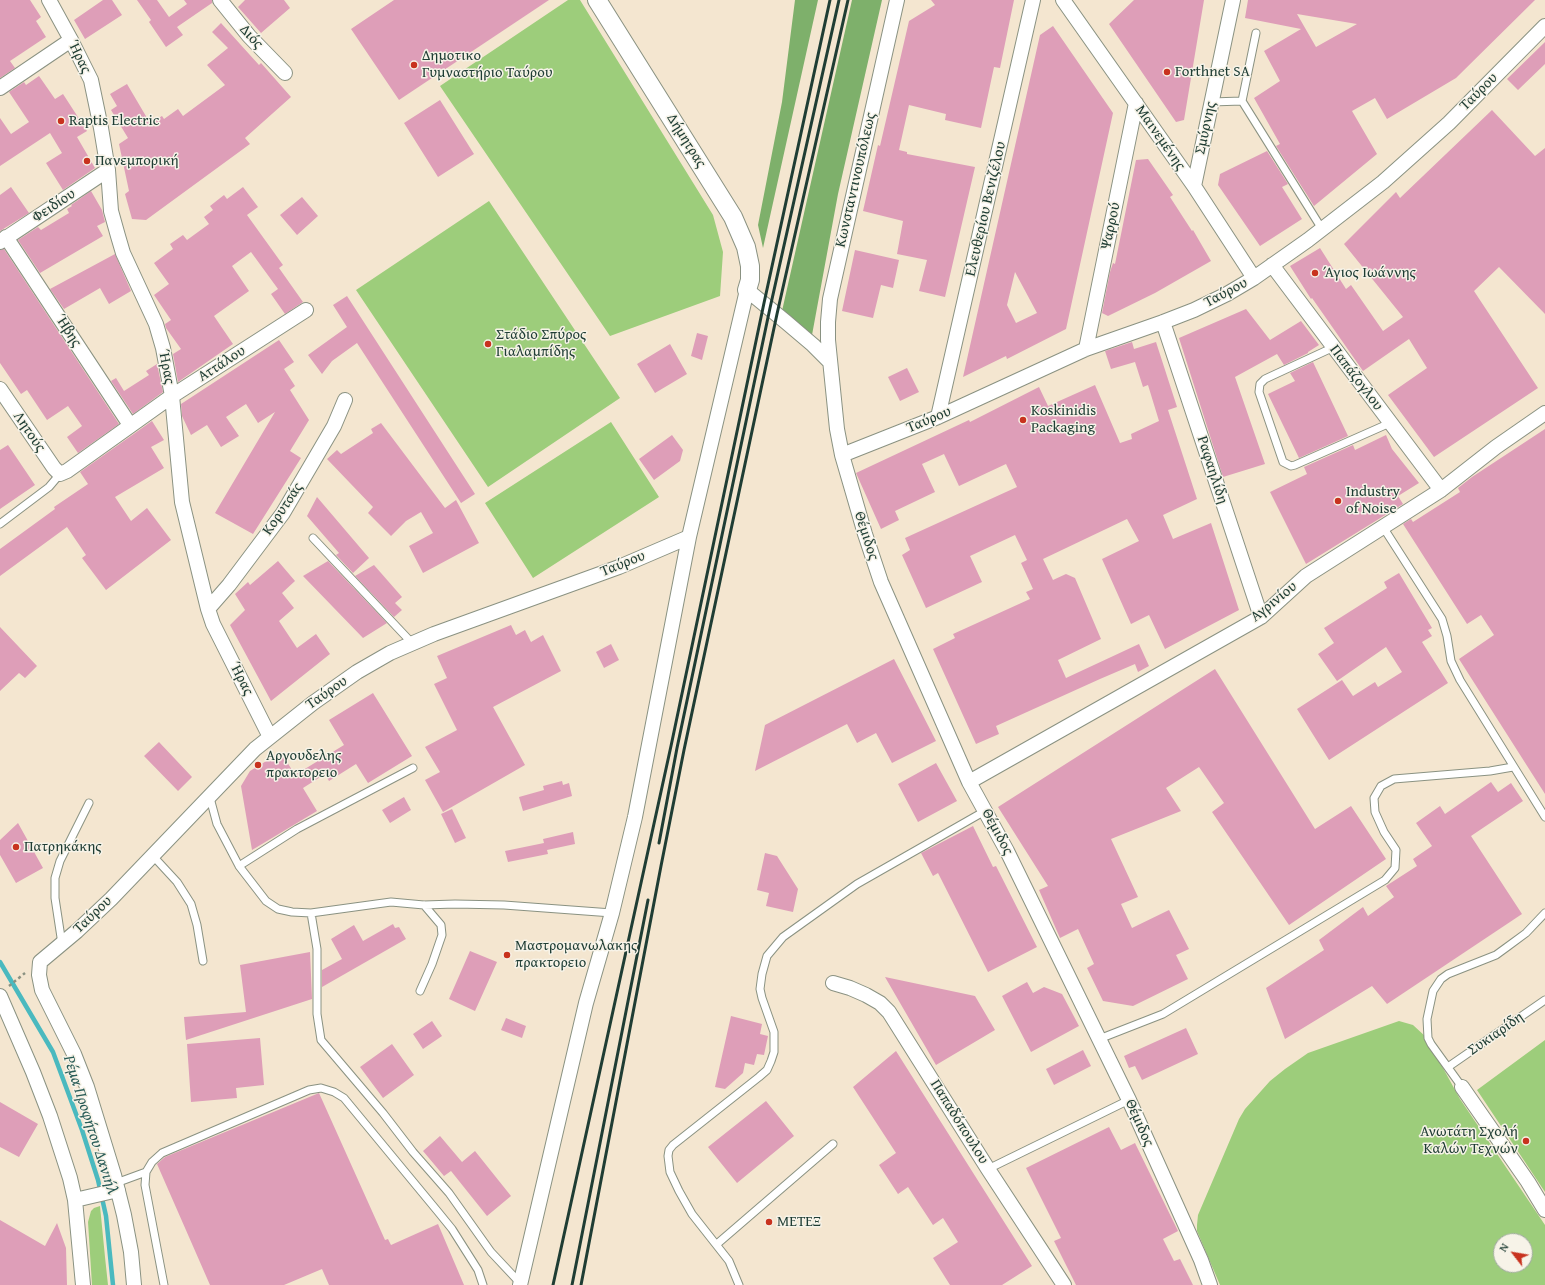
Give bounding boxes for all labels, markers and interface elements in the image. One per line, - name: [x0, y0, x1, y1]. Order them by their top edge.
- street label: Διός: [235, 21, 267, 53]
- street label: Ήρας: [63, 37, 95, 77]
- place label: Δημοτικο Γυμναστήριο Ταύρου: [422, 47, 553, 82]
- marker: Δημοτικο Γυμναστήριο Ταύρου: [409, 60, 419, 70]
- place label: Forthnet SA: [1175, 63, 1250, 81]
- marker: Forthnet SA: [1162, 67, 1172, 77]
- street label: Ταύρου: [1456, 69, 1502, 115]
- street label: Σμύρνης: [1192, 100, 1220, 156]
- street label: Μαινεμένης: [1131, 102, 1189, 174]
- street label: Δήμητρας: [662, 111, 710, 171]
- street label: Κωνσταντινουπόλεως: [832, 111, 880, 249]
- place label: Raptis Electric: [69, 112, 159, 130]
- marker: Raptis Electric: [56, 116, 66, 126]
- street label: Ελευθερίου Βενιζέλου: [962, 140, 1010, 278]
- place label: Πανεμπορική: [95, 152, 179, 170]
- marker: Πανεμπορική: [82, 156, 92, 166]
- street label: Φειδίου: [29, 185, 79, 227]
- street label: Ψαρρού: [1097, 201, 1125, 251]
- place label: Άγιος Ιωάννης: [1323, 264, 1416, 282]
- marker: Άγιος Ιωάννης: [1310, 268, 1320, 278]
- street label: Ταύρου: [1201, 274, 1251, 312]
- street label: Ήβης: [51, 311, 85, 351]
- place label: Στάδιο Σπύρος Γιαλαμπίδης: [496, 326, 586, 361]
- marker: Στάδιο Σπύρος Γιαλαμπίδης: [483, 339, 493, 349]
- street label: Αττάλου: [195, 342, 249, 386]
- street label: Παπάζογλου: [1325, 342, 1387, 414]
- street label: Ήρας: [154, 348, 178, 386]
- place label: Koskinidis Packaging: [1031, 402, 1096, 437]
- street label: Ταύρου: [904, 403, 954, 437]
- street label: Λητούς: [9, 408, 49, 456]
- marker: Koskinidis Packaging: [1018, 415, 1028, 425]
- street label: Ραφαηλίδη: [1193, 434, 1231, 506]
- street label: Κορυτσάς: [259, 479, 307, 539]
- place label: Industry of Noise: [1346, 483, 1400, 518]
- marker: Industry of Noise: [1333, 496, 1343, 506]
- street label: Θέμιδος: [850, 509, 882, 563]
- street label: Ταύρου: [598, 547, 648, 581]
- street label: Αγρινίου: [1247, 578, 1301, 626]
- street label: Ήρας: [225, 659, 257, 699]
- street label: Ταύρου: [303, 672, 351, 714]
- place label: Αργουδελης πρακτορειο: [266, 747, 341, 782]
- marker: Αργουδελης πρακτορειο: [253, 760, 263, 770]
- street label: Θέμιδος: [977, 806, 1017, 858]
- place label: Πατρηκάκης: [24, 838, 102, 856]
- marker: Πατρηκάκης: [11, 842, 21, 852]
- street label: Ταύρου: [70, 892, 116, 938]
- place label: Μαστρομανωλακης πρακτορειο: [515, 937, 637, 972]
- marker: Μαστρομανωλακης πρακτορειο: [502, 950, 512, 960]
- street label: Συκιαρίδη: [1465, 1008, 1527, 1060]
- water label: Ρέμα Προφήτου Δανιήλ: [58, 1053, 122, 1197]
- street label: Παπαδόπουλου: [926, 1076, 992, 1168]
- street label: Θέμιδος: [1121, 1096, 1157, 1150]
- place label: Ανωτάτη Σχολή Καλών Τεχνών: [1420, 1123, 1518, 1158]
- marker: Ανωτάτη Σχολή Καλών Τεχνών: [1521, 1136, 1531, 1146]
- place label: ΜΕΤΕΞ: [777, 1213, 821, 1231]
- marker: ΜΕΤΕΞ: [764, 1217, 774, 1227]
- north arrow: [1493, 1233, 1533, 1273]
- text: N: [1495, 1240, 1512, 1255]

